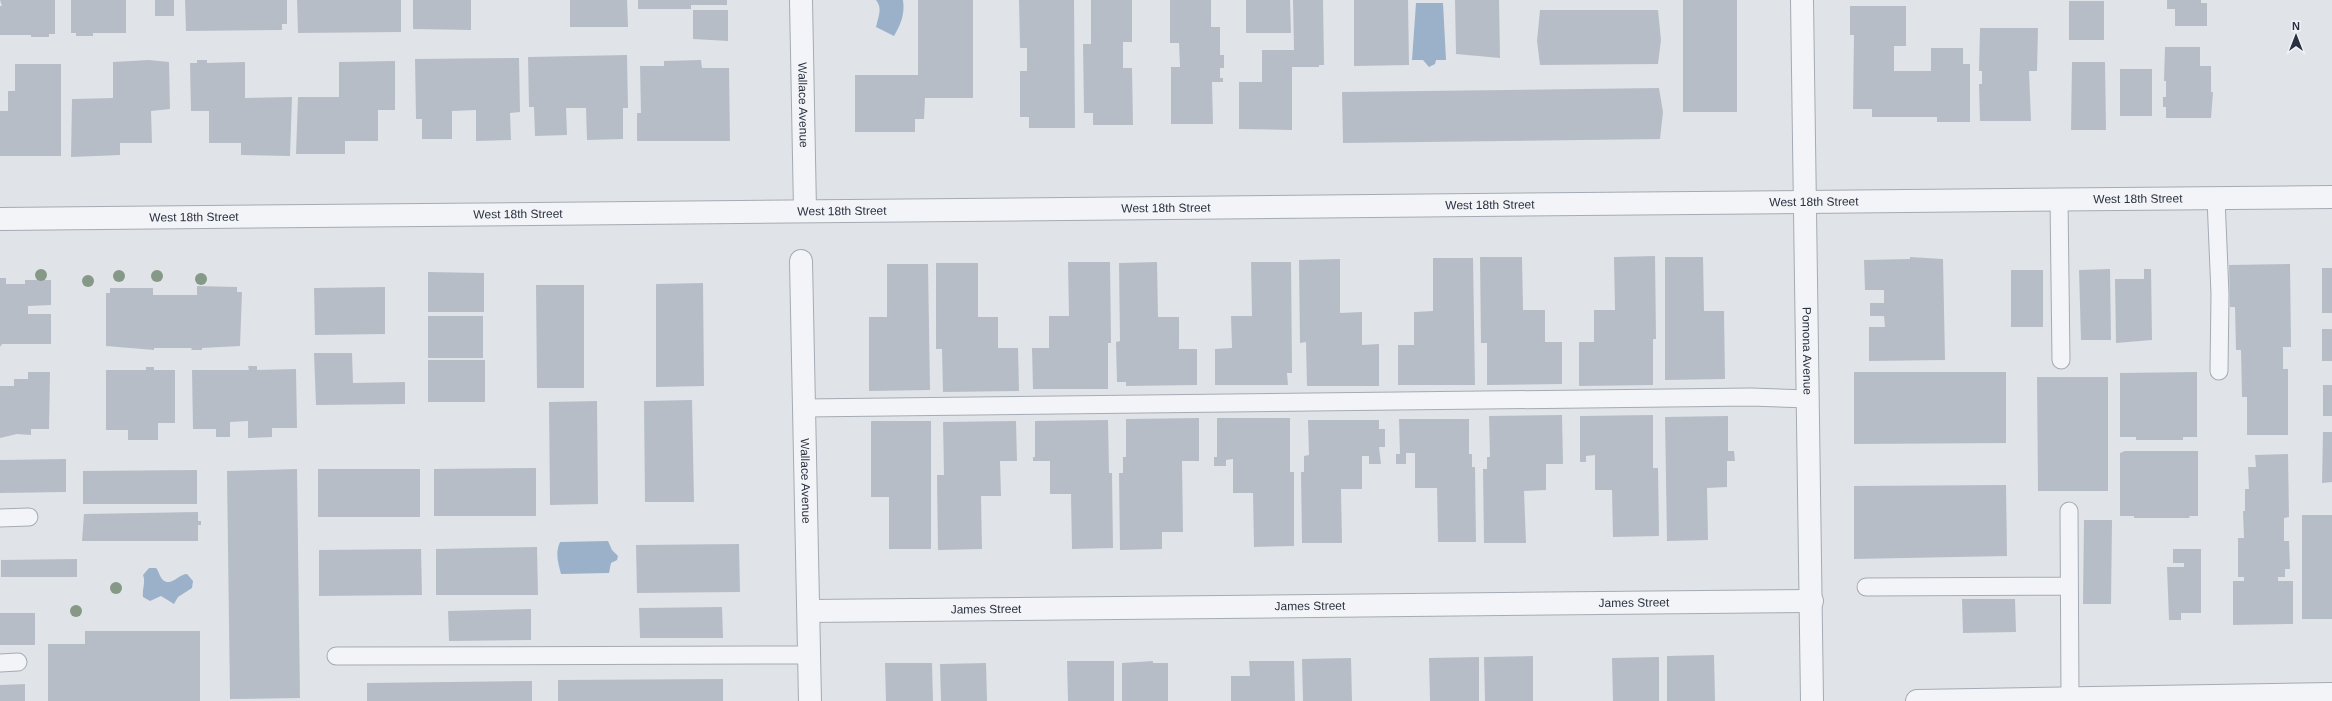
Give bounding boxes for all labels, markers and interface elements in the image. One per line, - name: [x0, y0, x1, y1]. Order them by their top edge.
- north arrow: [2276, 16, 2316, 56]
- text: N: [2292, 20, 2300, 32]
- street label: Wallace Avenue: [795, 62, 811, 148]
- street label: West 18th Street: [2093, 191, 2183, 206]
- street label: West 18th Street: [1769, 194, 1859, 209]
- street label: West 18th Street: [1445, 198, 1535, 212]
- street label: West 18th Street: [1121, 201, 1211, 215]
- street label: West 18th Street: [797, 204, 887, 218]
- street label: West 18th Street: [473, 207, 563, 222]
- street label: West 18th Street: [149, 210, 239, 225]
- street label: Pomona Avenue: [1799, 307, 1815, 395]
- street label: Wallace Avenue: [798, 438, 813, 524]
- street label: James Street: [1598, 595, 1670, 610]
- street label: James Street: [1275, 599, 1346, 613]
- street label: James Street: [951, 602, 1022, 617]

